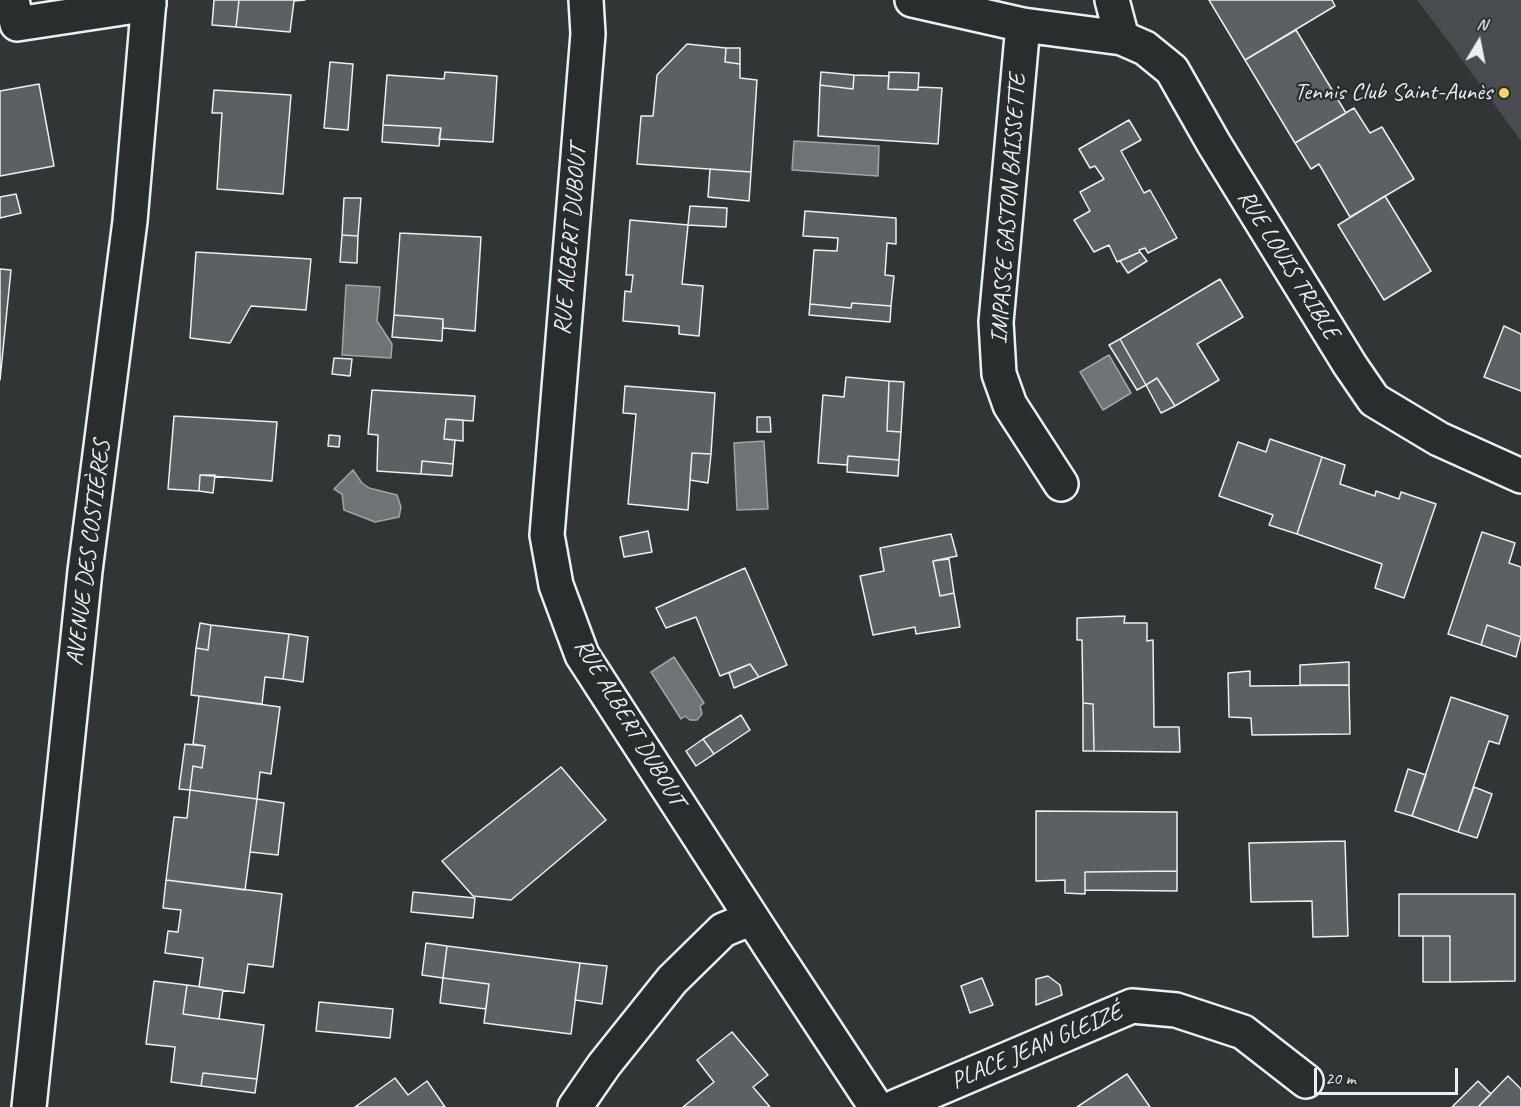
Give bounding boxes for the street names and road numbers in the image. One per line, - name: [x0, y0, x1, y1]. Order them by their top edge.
- street label: IMPASSE GASTON BAISSETTE: [985, 73, 1033, 345]
- street label: RUE ALBERT DUBOUT: [548, 144, 594, 336]
- street label: RUE LOUIS TRIBLE: [1231, 185, 1345, 345]
- street label: AVENUE DES COSTIÈRES: [61, 439, 117, 667]
- street label: RUE ALBERT DUBOUT: [568, 634, 690, 812]
- street label: PLACE JEAN GLEIZÉ: [947, 998, 1127, 1096]

